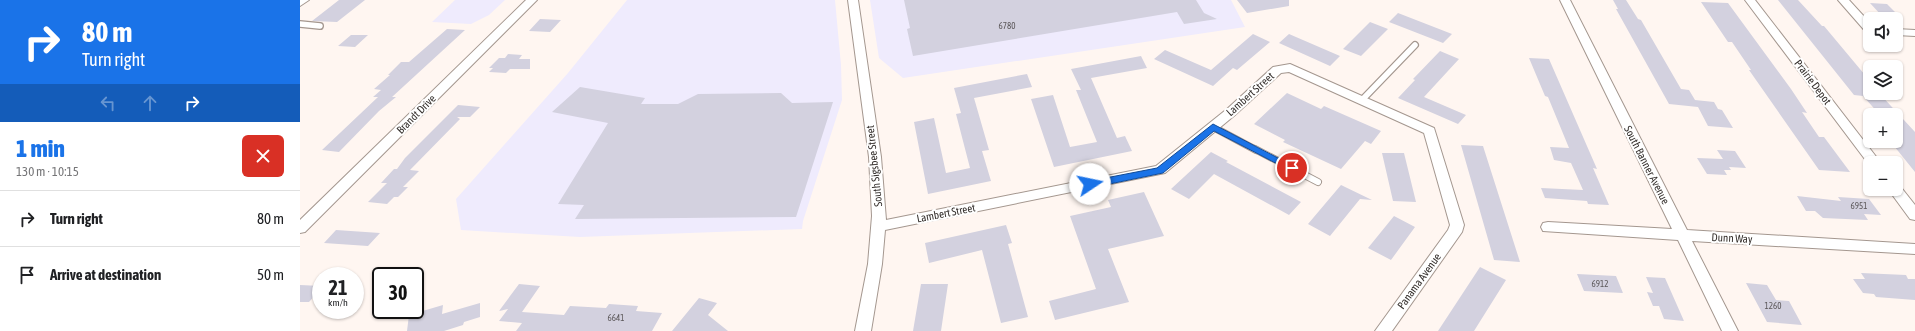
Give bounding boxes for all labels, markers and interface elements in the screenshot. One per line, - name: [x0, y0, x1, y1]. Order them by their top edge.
- map controls: [1863, 12, 1903, 196]
- button: sound: [1863, 12, 1903, 52]
- icon: right: [16, 16, 68, 68]
- text: 80 m: [82, 16, 132, 48]
- house number: 6780: [999, 21, 1015, 31]
- text: Turn right: [82, 49, 145, 70]
- street label: Prairie Depot: [1792, 57, 1834, 107]
- button: layers: [1863, 60, 1903, 100]
- street label: Lambert Street: [1224, 70, 1276, 118]
- icon: left: [97, 92, 119, 114]
- icon: ahead: [139, 92, 161, 114]
- icon: right: [181, 92, 203, 114]
- street label: Brandt Drive: [394, 92, 438, 136]
- button: +: [1863, 108, 1903, 148]
- street label: South Banner Avenue: [1622, 124, 1672, 206]
- street label: South Sigsbee Street: [864, 125, 884, 207]
- text: 1 min: [16, 135, 65, 162]
- button: close: [242, 135, 284, 177]
- pin: [1275, 151, 1309, 185]
- button: −: [1863, 156, 1903, 196]
- icon: arrive: [1281, 157, 1303, 179]
- position arrow: [1069, 163, 1111, 205]
- text: 130 m · 10:15: [16, 164, 79, 179]
- street label: Lambert Street: [916, 201, 976, 225]
- house number: 6951: [1851, 201, 1867, 211]
- icon: right: [16, 208, 38, 230]
- text: Turn right: [50, 210, 103, 227]
- text: 80 m: [257, 210, 284, 227]
- street label: Dunn Way: [1711, 231, 1753, 245]
- street label: Panama Avenue: [1395, 251, 1443, 311]
- icon: arrive: [16, 264, 38, 286]
- text: Arrive at destination: [50, 266, 161, 283]
- text: 50 m: [257, 266, 284, 283]
- speed limit sign: 30: [372, 267, 424, 319]
- text: 21: [329, 276, 347, 299]
- house number: 6912: [1592, 279, 1608, 289]
- text: km/h: [328, 297, 348, 308]
- house number: 1260: [1765, 301, 1781, 311]
- house number: 6641: [608, 313, 624, 323]

